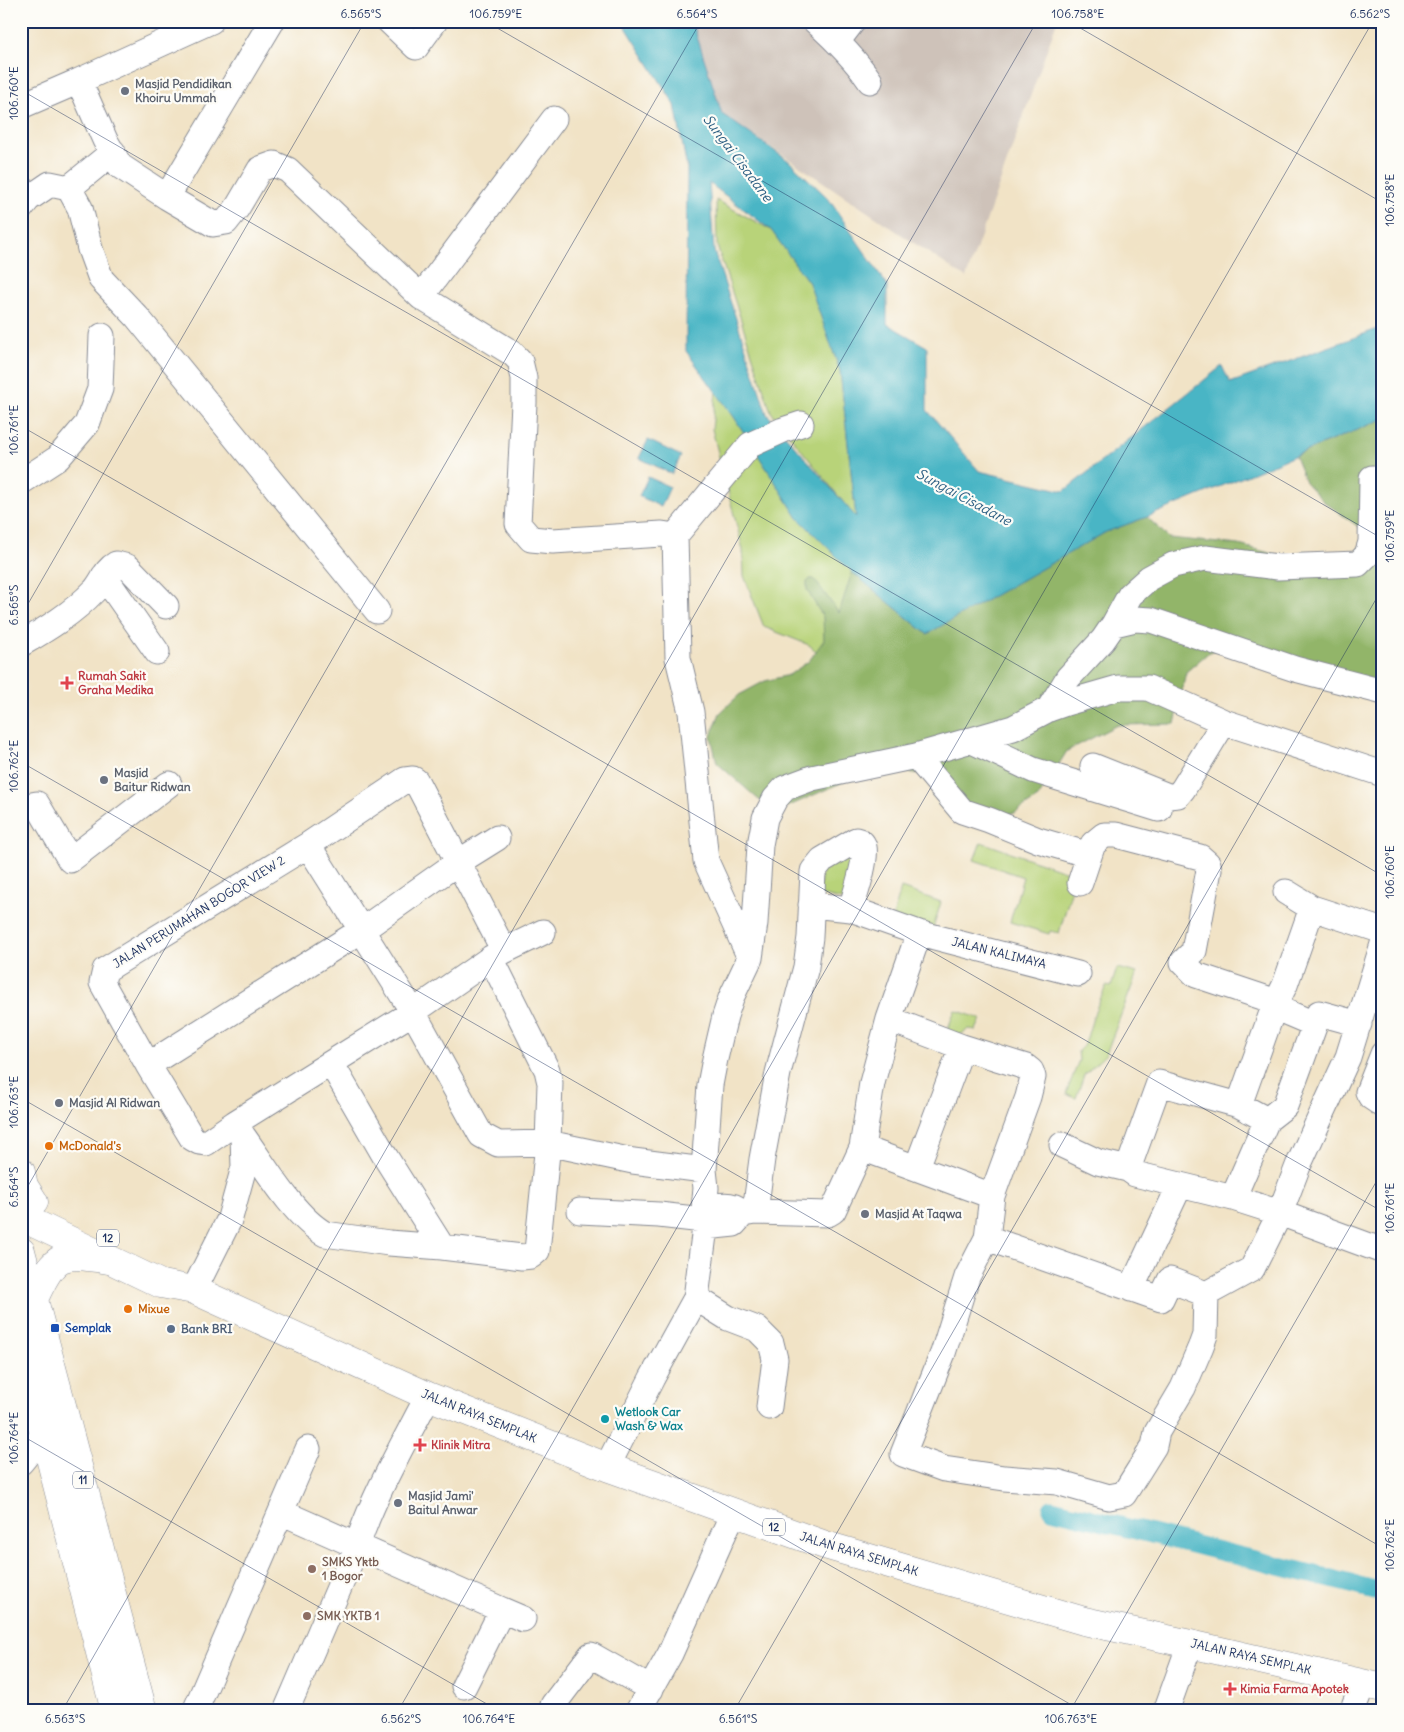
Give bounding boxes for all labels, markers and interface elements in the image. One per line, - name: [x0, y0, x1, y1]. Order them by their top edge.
- text: 6.565°S: [341, 6, 382, 21]
- text: 106.759°E: [470, 6, 522, 21]
- text: 6.564°S: [677, 6, 718, 21]
- text: 106.758°E: [1052, 6, 1104, 21]
- text: 6.562°S: [1350, 6, 1391, 21]
- text: 106.760°E: [6, 66, 21, 120]
- place label: Masjid Pendidikan Khoiru Ummah: [135, 76, 232, 105]
- marker: Masjid Pendidikan Khoiru Ummah: [119, 85, 131, 97]
- water label: Sungai Cisadane: [699, 111, 778, 206]
- text: 106.758°E: [1382, 174, 1397, 226]
- text: 106.761°E: [6, 405, 21, 455]
- water label: Sungai Cisadane: [913, 464, 1016, 530]
- text: 106.759°E: [1382, 510, 1397, 562]
- text: 6.565°S: [6, 584, 21, 625]
- place label: Rumah Sakit Graha Medika: [78, 668, 154, 697]
- marker: Rumah Sakit Graha Medika: [60, 676, 74, 690]
- text: 106.762°E: [6, 740, 21, 792]
- place label: Masjid Baitur Ridwan: [114, 765, 191, 794]
- marker: Masjid Baitur Ridwan: [98, 774, 110, 786]
- text: 106.760°E: [1382, 845, 1397, 899]
- street label: JALAN PERUMAHAN BOGOR VIEW 2: [110, 852, 288, 971]
- street label: JALAN KALIMAYA: [950, 934, 1048, 972]
- text: 106.763°E: [6, 1076, 21, 1128]
- place label: Masjid Al Ridwan: [69, 1095, 160, 1110]
- marker: Masjid Al Ridwan: [53, 1097, 65, 1109]
- place label: McDonald's: [59, 1138, 122, 1153]
- marker: McDonald's: [43, 1140, 55, 1152]
- text: 6.564°S: [6, 1166, 21, 1207]
- text: 106.761°E: [1382, 1183, 1397, 1233]
- place label: Masjid At Taqwa: [875, 1206, 962, 1222]
- marker: Masjid At Taqwa: [859, 1208, 871, 1220]
- road number: 12: [97, 1230, 119, 1246]
- place label: Mixue: [138, 1301, 170, 1316]
- marker: Mixue: [122, 1303, 134, 1315]
- place label: Semplak: [65, 1320, 111, 1336]
- place label: Bank BRI: [181, 1321, 233, 1336]
- marker: Semplak: [49, 1322, 61, 1334]
- marker: Bank BRI: [165, 1323, 177, 1335]
- street label: JALAN RAYA SEMPLAK: [419, 1386, 540, 1446]
- place label: Wetlook Car Wash & Wax: [615, 1404, 683, 1433]
- text: 106.764°E: [6, 1412, 21, 1464]
- marker: Wetlook Car Wash & Wax: [599, 1413, 611, 1425]
- place label: Klinik Mitra: [431, 1437, 491, 1452]
- marker: Klinik Mitra: [413, 1438, 427, 1452]
- road number: 11: [73, 1472, 93, 1488]
- place label: Masjid Jami' Baitul Anwar: [408, 1488, 478, 1517]
- marker: Masjid Jami' Baitul Anwar: [392, 1497, 404, 1509]
- road number: 12: [763, 1518, 785, 1535]
- text: 106.762°E: [1382, 1519, 1397, 1571]
- street label: JALAN RAYA SEMPLAK: [798, 1528, 921, 1579]
- place label: SMKS Yktb 1 Bogor: [322, 1554, 379, 1584]
- marker: SMKS Yktb 1 Bogor: [306, 1563, 318, 1575]
- place label: SMK YKTB 1: [317, 1608, 380, 1623]
- marker: SMK YKTB 1: [301, 1610, 313, 1622]
- street label: JALAN RAYA SEMPLAK: [1189, 1635, 1313, 1678]
- place label: Kimia Farma Apotek: [1240, 1681, 1349, 1697]
- marker: Kimia Farma Apotek: [1224, 1683, 1236, 1695]
- text: 6.563°S: [45, 1711, 86, 1726]
- text: 6.562°S: [381, 1711, 422, 1726]
- text: 106.764°E: [463, 1711, 515, 1726]
- text: 6.561°S: [719, 1711, 758, 1726]
- text: 106.763°E: [1045, 1711, 1097, 1726]

